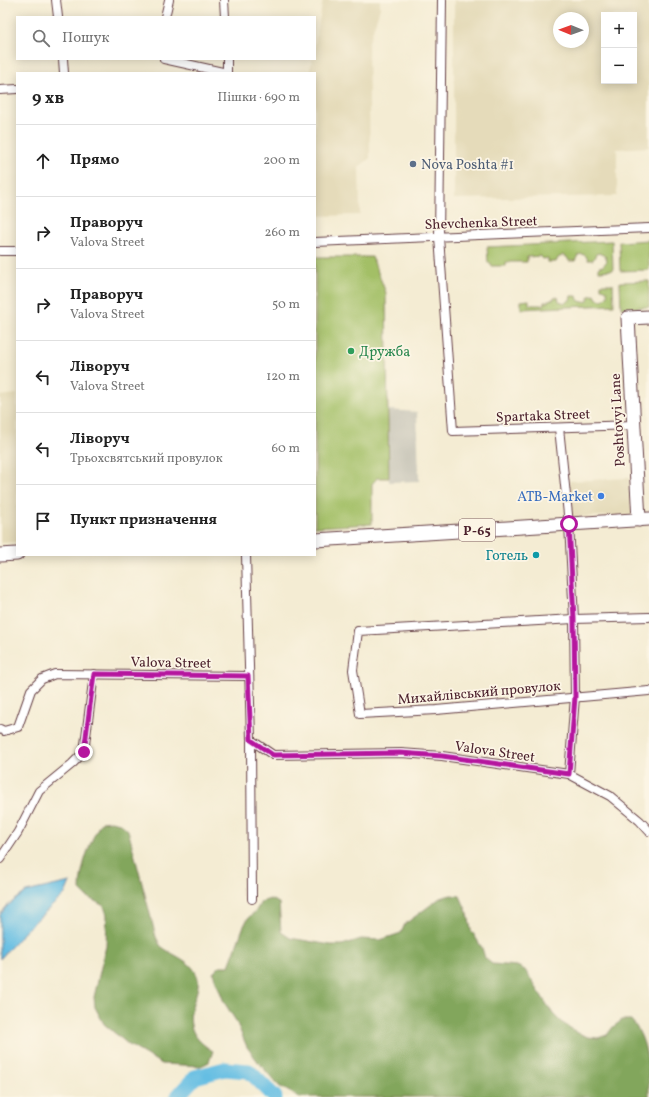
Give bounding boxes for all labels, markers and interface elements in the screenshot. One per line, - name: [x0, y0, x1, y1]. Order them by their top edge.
- north arrow: [553, 12, 589, 48]
- map controls: [601, 12, 637, 84]
- button: +: [601, 12, 637, 48]
- search box: [16, 16, 316, 60]
- icon: search: [30, 27, 52, 49]
- text: Пошук: [62, 28, 110, 49]
- button: −: [601, 48, 637, 84]
- text: 9 хв: [32, 87, 64, 110]
- text: Пішки · 690 m: [218, 89, 300, 107]
- icon: ahead: [32, 150, 54, 172]
- text: Прямо: [70, 150, 119, 171]
- text: 200 m: [263, 152, 300, 170]
- place label: Nova Poshta #1: [421, 156, 514, 175]
- marker: Nova Poshta #1: [408, 159, 418, 169]
- street label: Shevchenka Street: [424, 212, 538, 235]
- text: Праворуч: [70, 213, 143, 234]
- icon: right: [32, 222, 54, 244]
- text: 260 m: [265, 224, 300, 242]
- text: Valova Street: [70, 234, 145, 252]
- text: Праворуч: [70, 285, 143, 306]
- icon: right: [32, 294, 54, 316]
- text: 50 m: [272, 296, 300, 314]
- text: Valova Street: [70, 306, 145, 324]
- place label: Дружба: [359, 343, 410, 362]
- marker: Дружба: [346, 346, 356, 356]
- text: Ліворуч: [70, 357, 130, 378]
- icon: left: [32, 366, 54, 388]
- text: 120 m: [266, 368, 300, 386]
- street label: Poshtovyi Lane: [607, 372, 630, 467]
- text: Valova Street: [70, 378, 145, 396]
- street label: Spartaka Street: [495, 405, 591, 428]
- text: Ліворуч: [70, 429, 130, 450]
- icon: left: [32, 438, 54, 460]
- text: 60 m: [272, 440, 300, 458]
- text: Трьохсвятський провулок: [70, 450, 223, 468]
- place label: ATB-Market: [517, 488, 593, 507]
- marker: ATB-Market: [596, 491, 606, 501]
- icon: arrive: [32, 510, 54, 532]
- text: Пункт призначення: [70, 510, 217, 531]
- route start: [560, 515, 578, 533]
- road number: Р-65: [459, 519, 495, 541]
- place label: Готель: [485, 547, 528, 566]
- marker: Готель: [531, 550, 541, 560]
- street label: Valova Street: [130, 653, 212, 674]
- street label: Михайлівський провулок: [397, 677, 562, 710]
- street label: Valova Street: [454, 737, 536, 768]
- route end: [75, 743, 93, 761]

